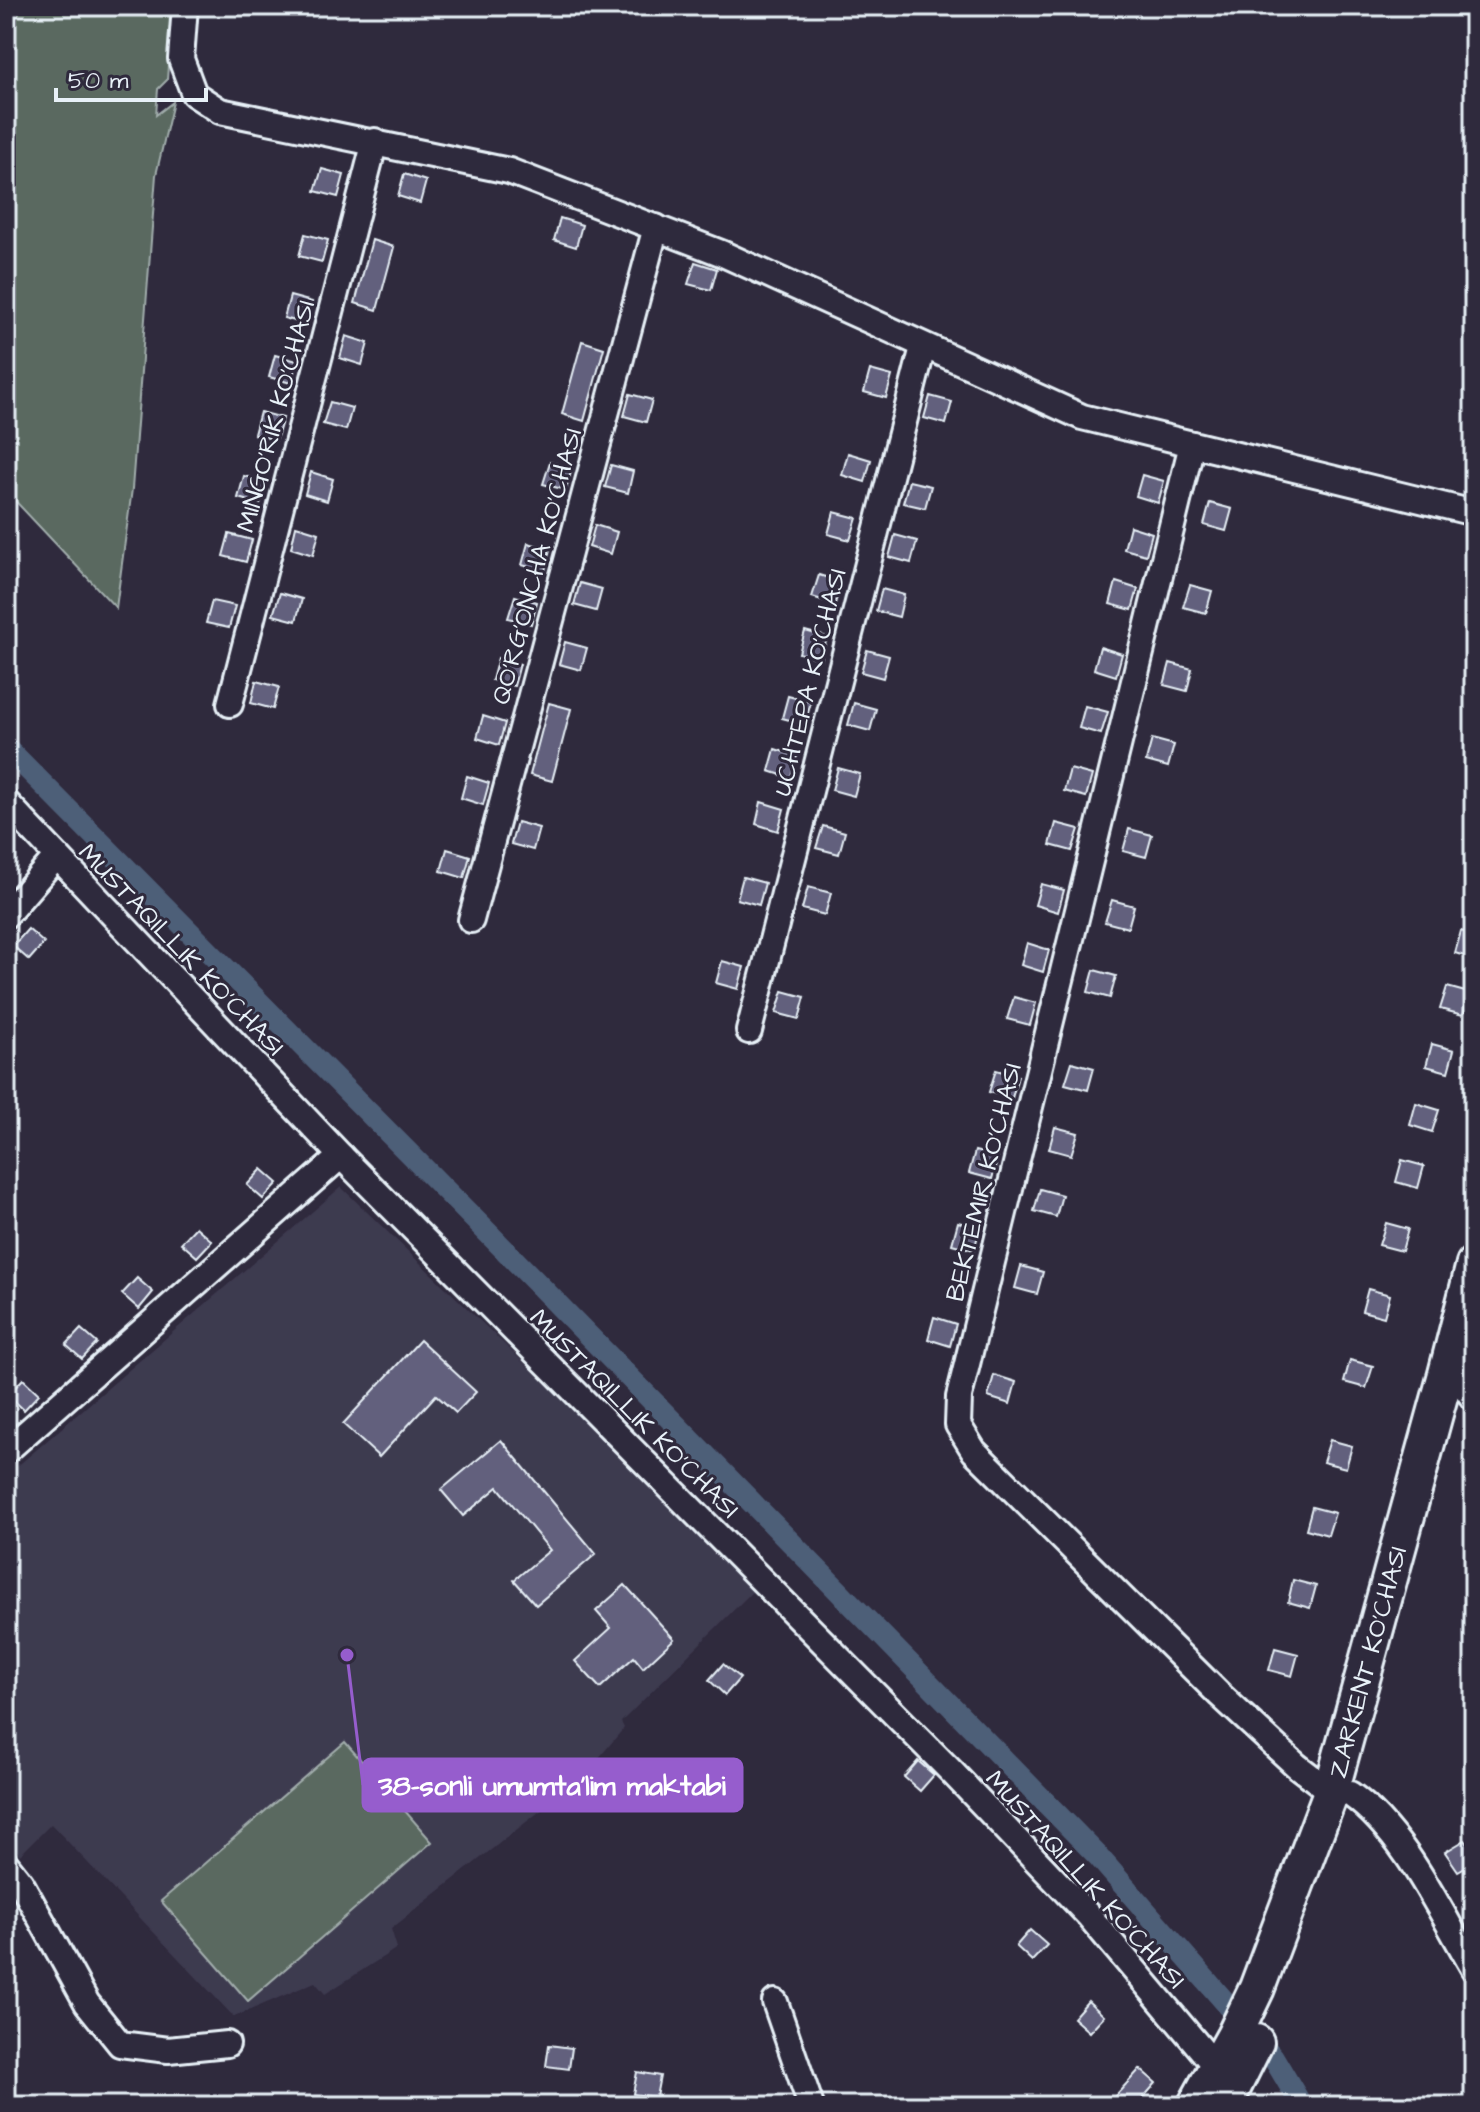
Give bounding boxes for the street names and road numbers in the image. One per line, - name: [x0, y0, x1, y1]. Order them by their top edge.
- street label: MINGO'RIK KO'CHASI: [228, 296, 324, 536]
- street label: QO'RG'ONCHA KO'CHASI: [483, 424, 591, 708]
- street label: UCHTEPA KO'CHASI: [764, 565, 856, 800]
- street label: MUSTAQILLIK KO'CHASI: [70, 835, 293, 1064]
- street label: BEKTEMIR KO'CHASI: [937, 1059, 1031, 1305]
- street label: MUSTAQILLIK KO'CHASI: [521, 1301, 747, 1527]
- street label: ZARKENT KO'CHASI: [1320, 1542, 1416, 1782]
- street label: MUSTAQILLIK KO'CHASI: [977, 1762, 1193, 1997]

